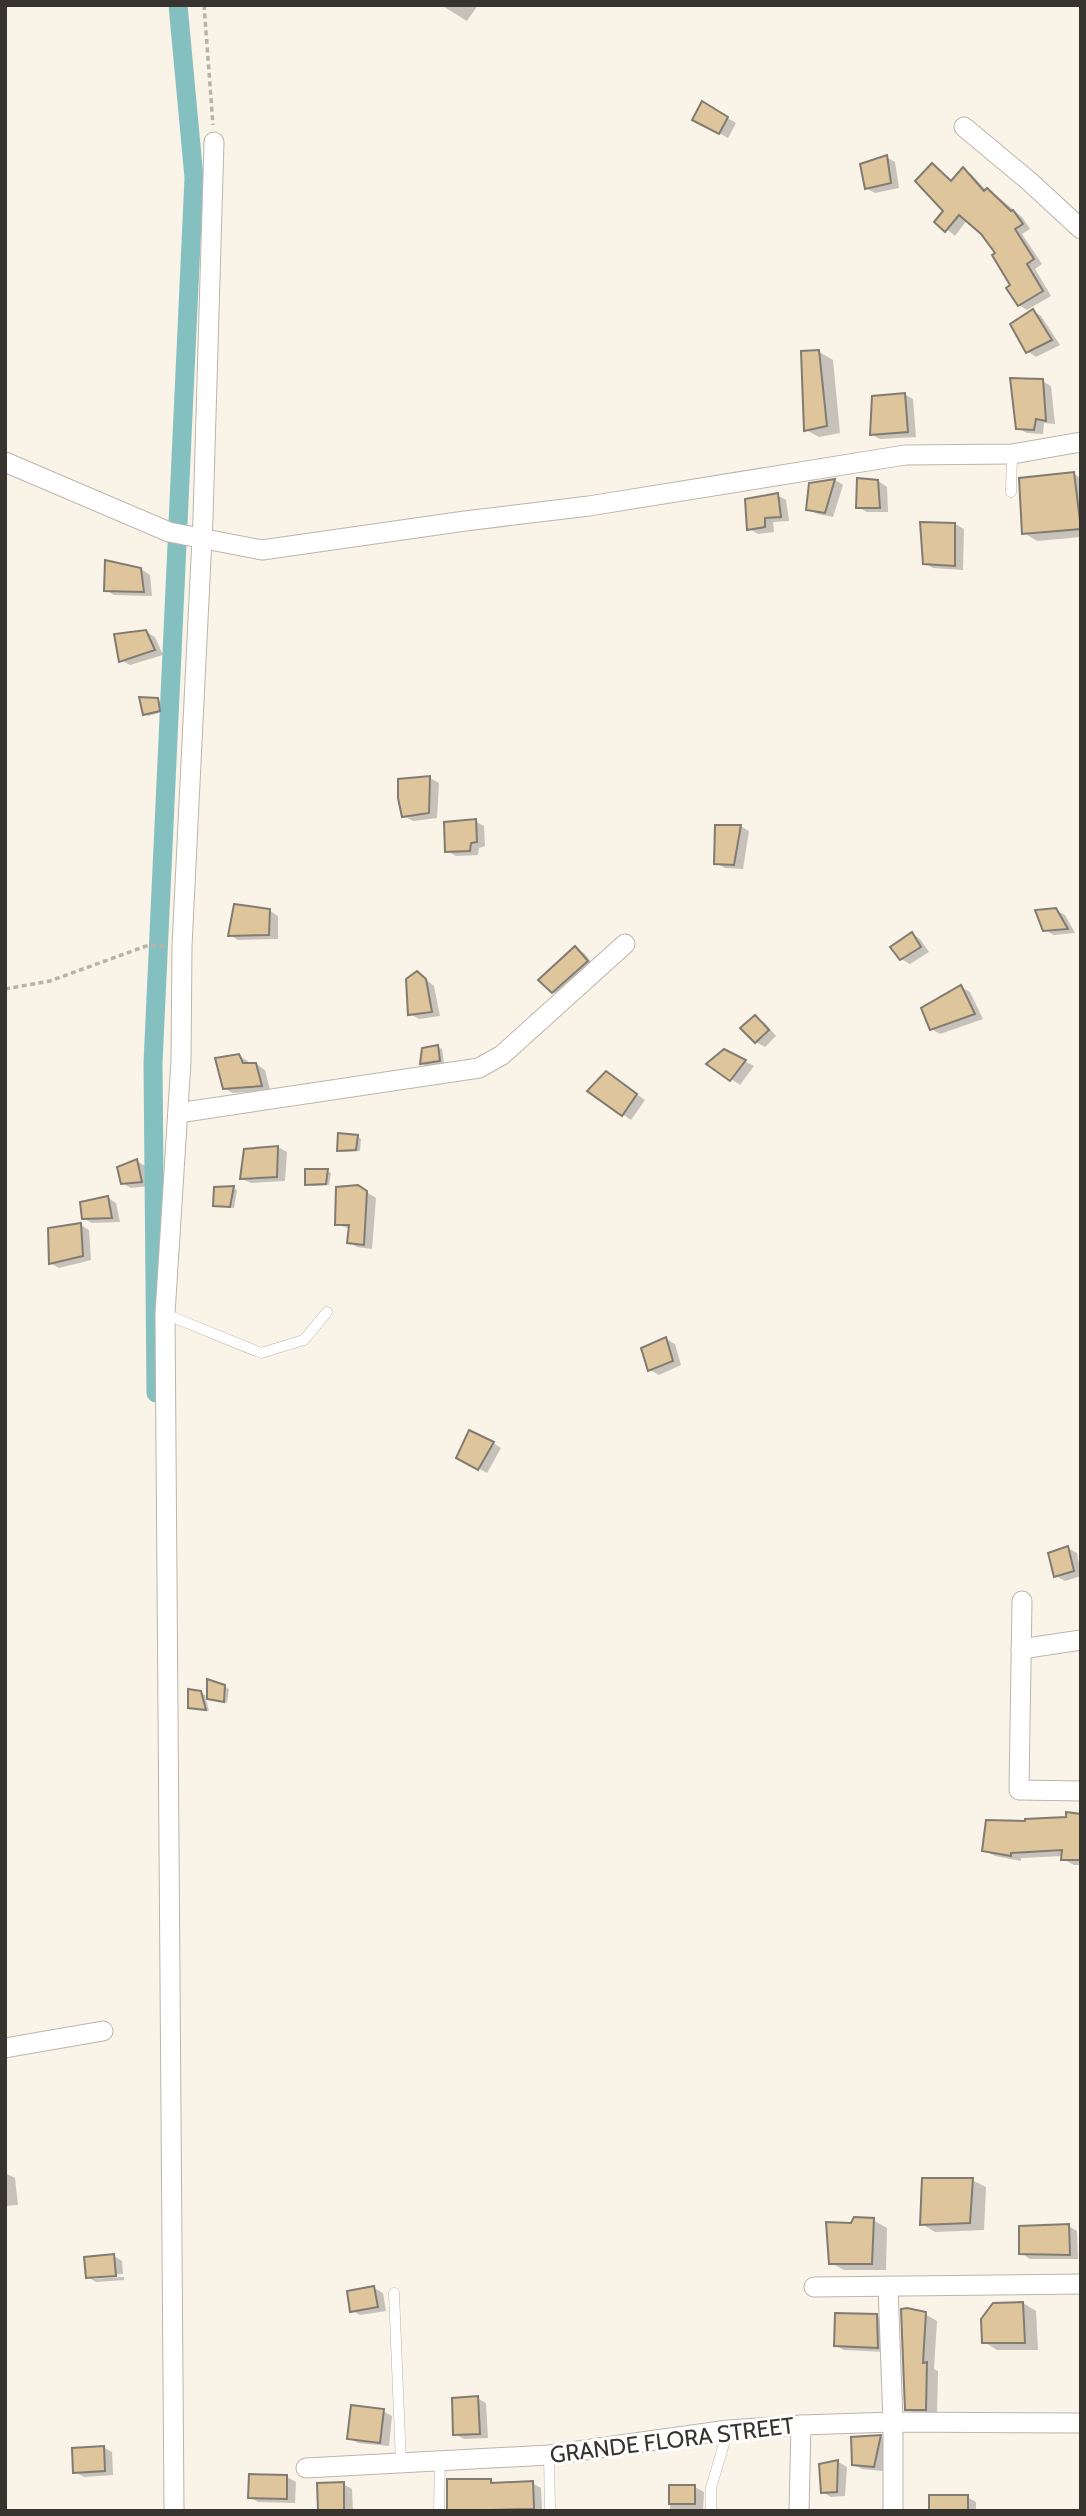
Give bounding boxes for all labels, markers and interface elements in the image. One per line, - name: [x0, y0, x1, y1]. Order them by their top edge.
- street label: GRANDE FLORA STREET: [548, 2411, 796, 2469]

